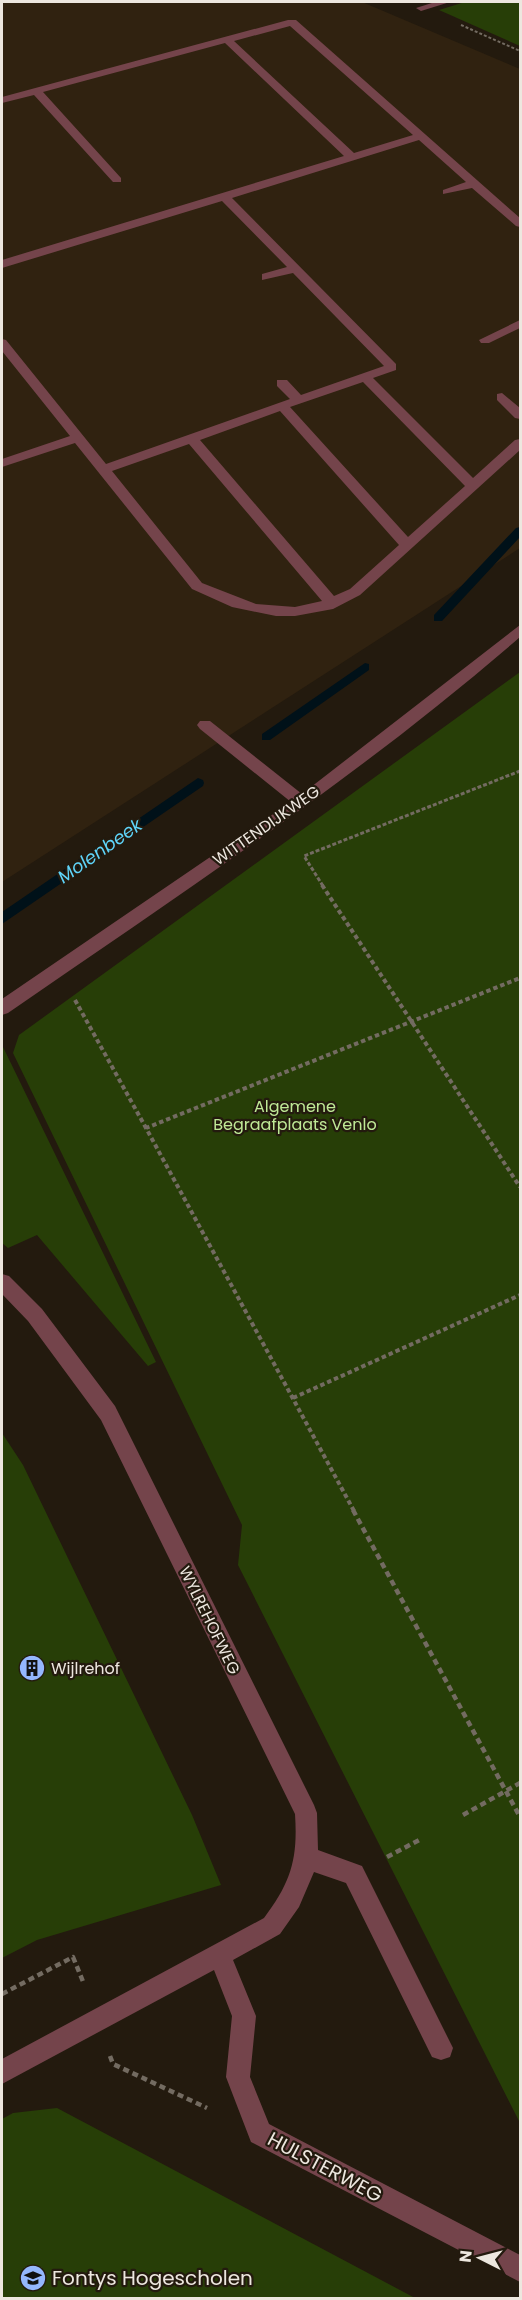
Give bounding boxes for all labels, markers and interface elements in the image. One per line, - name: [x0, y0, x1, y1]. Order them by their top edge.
- street label: WITTENDIJKWEG: [208, 780, 324, 871]
- water label: Molenbeek: [52, 812, 148, 889]
- park label: Algemene Begraafplaats Venlo: [213, 1095, 377, 1136]
- street label: WYLREHOFWEG: [173, 1562, 246, 1678]
- building icon: Wijlrehof: [17, 1653, 47, 1683]
- place label: Wijlrehof: [51, 1657, 120, 1680]
- street label: HULSTERWEG: [263, 2125, 387, 2209]
- north arrow: [450, 2228, 510, 2288]
- text: N: [454, 2249, 478, 2264]
- school or university icon: Fontys Hogescholen: [18, 2263, 48, 2293]
- place label: Fontys Hogescholen: [52, 2264, 253, 2292]

